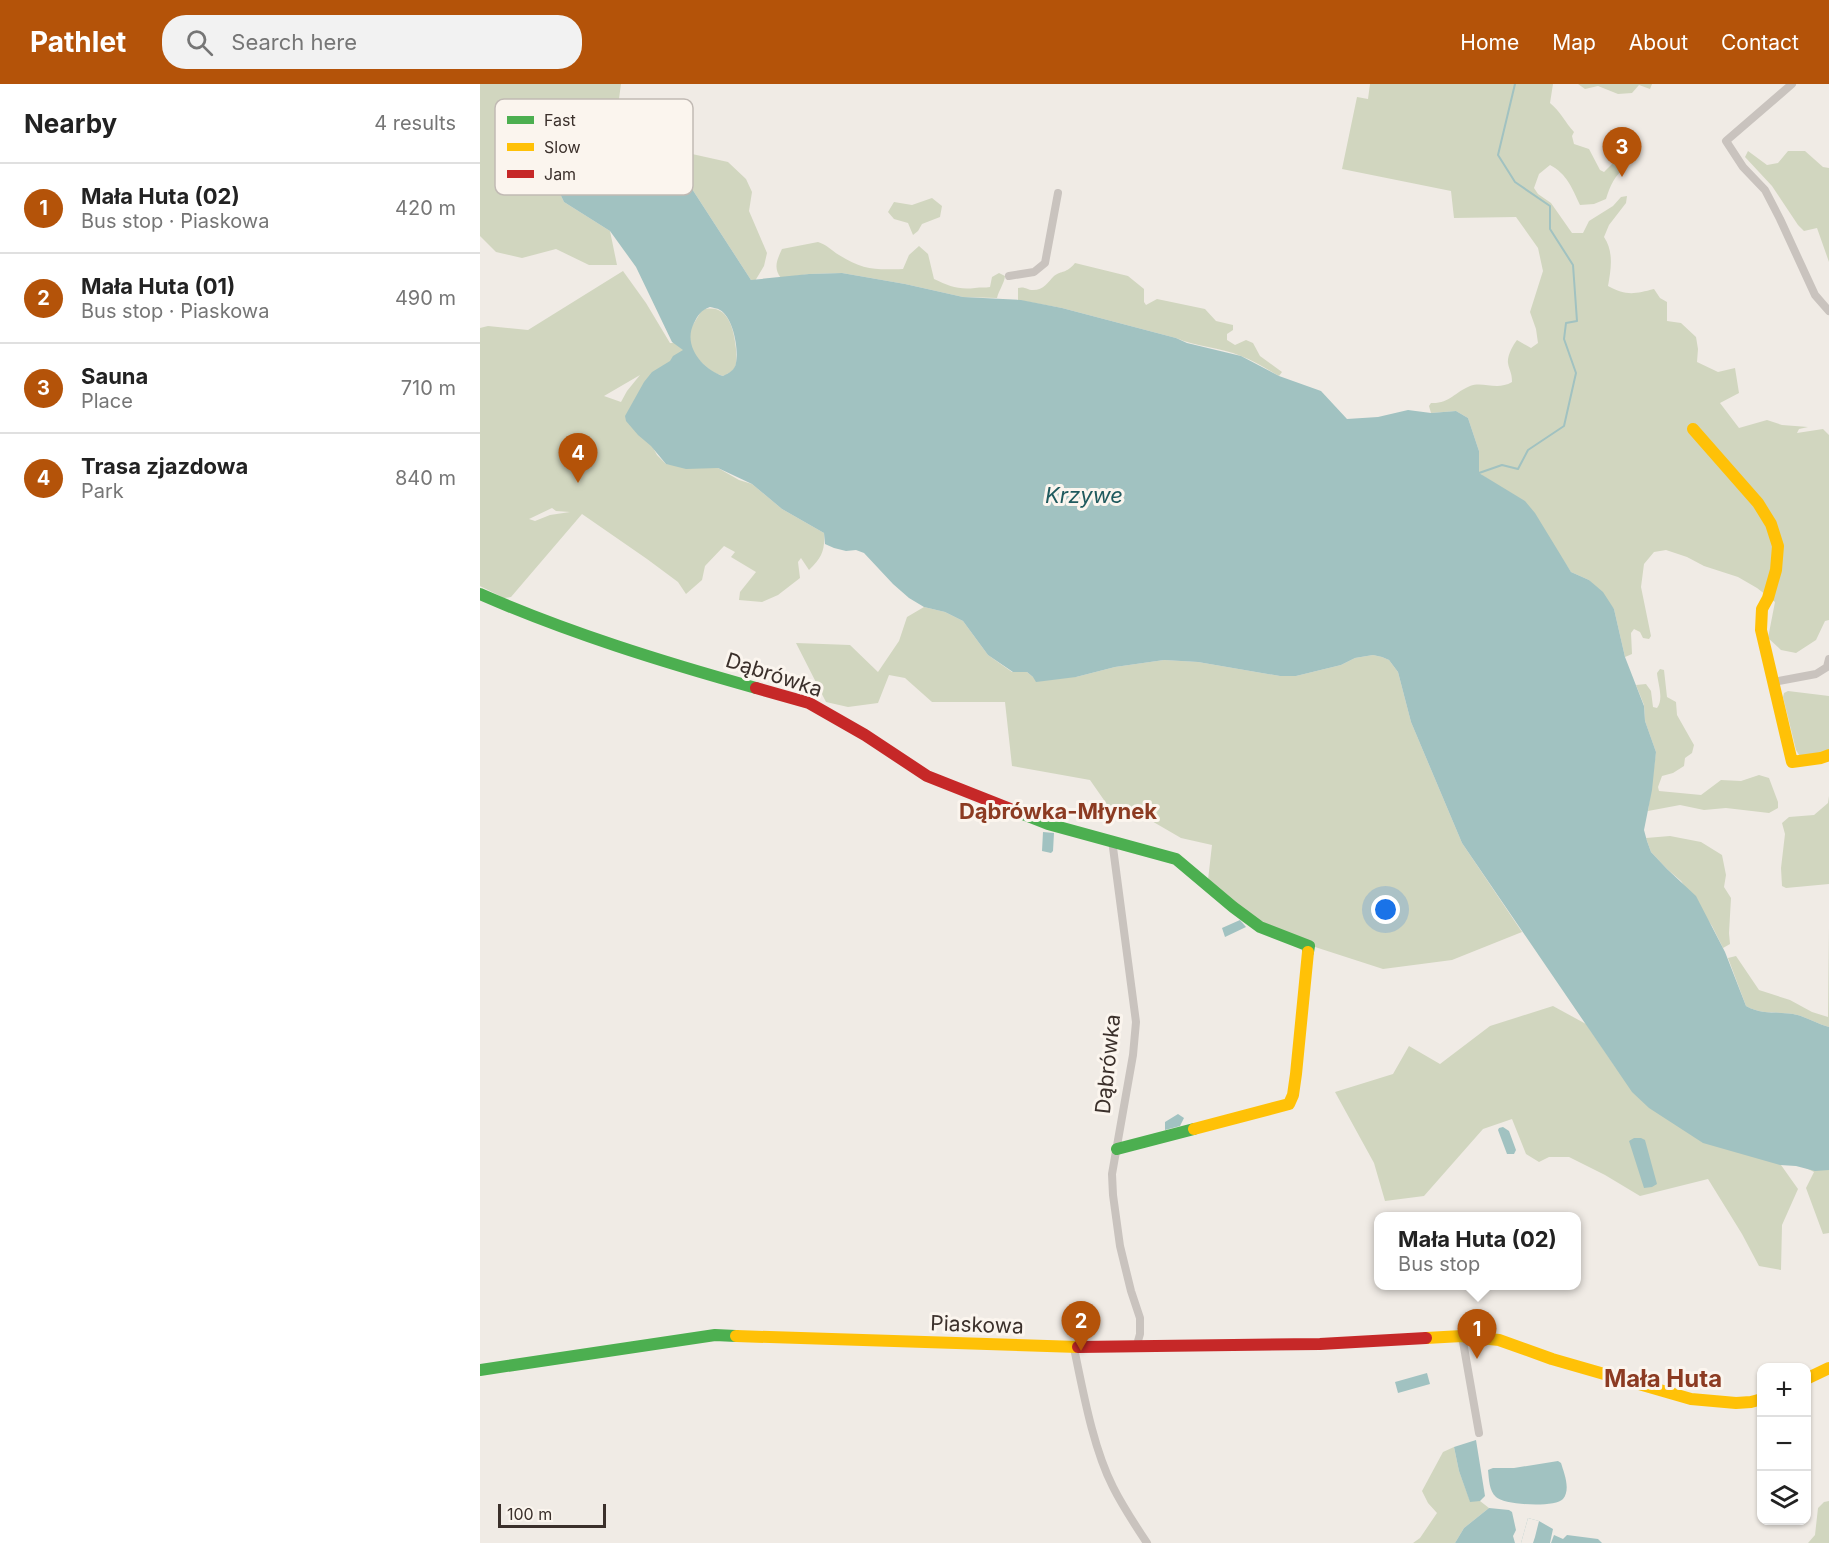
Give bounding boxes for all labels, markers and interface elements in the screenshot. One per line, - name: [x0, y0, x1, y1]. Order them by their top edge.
- search box: [162, 15, 582, 69]
- text: Pathlet: [30, 25, 126, 59]
- icon: search: [183, 26, 216, 59]
- text: Search here: [231, 29, 357, 55]
- text: Home: [1460, 30, 1519, 55]
- text: Map: [1552, 30, 1596, 55]
- text: About: [1629, 30, 1688, 55]
- text: Contact: [1721, 30, 1799, 55]
- legend: [495, 99, 693, 195]
- text: Nearby: [24, 108, 117, 139]
- text: Fast: [544, 110, 576, 130]
- text: 4 results: [374, 111, 456, 135]
- pin: 3: [1602, 128, 1642, 177]
- text: Slow: [544, 137, 581, 157]
- text: Jam: [544, 164, 576, 184]
- text: Mała Huta (02): [81, 183, 240, 209]
- text: 1: [39, 196, 48, 220]
- text: 420 m: [395, 196, 456, 220]
- text: Bus stop · Piaskowa: [81, 209, 269, 233]
- text: Mała Huta (01): [81, 273, 235, 299]
- text: 2: [37, 286, 50, 310]
- text: 490 m: [395, 286, 456, 310]
- text: Bus stop · Piaskowa: [81, 299, 269, 323]
- text: Sauna: [81, 363, 148, 389]
- text: 3: [37, 376, 50, 400]
- text: 710 m: [401, 376, 456, 400]
- text: Place: [81, 389, 133, 413]
- pin: 4: [558, 434, 598, 483]
- text: Trasa zjazdowa: [81, 453, 248, 479]
- text: 4: [37, 466, 50, 490]
- text: 840 m: [395, 466, 456, 490]
- text: Park: [81, 479, 124, 503]
- water label: Krzywe: [1045, 482, 1123, 508]
- street label: Dąbrówka: [723, 647, 826, 702]
- district label: Dąbrówka-Młynek: [959, 798, 1157, 824]
- your location: [1371, 895, 1400, 924]
- street label: Dąbrówka: [1090, 1013, 1125, 1115]
- popup: [1374, 1212, 1581, 1290]
- text: Mała Huta (02): [1398, 1226, 1557, 1252]
- text: Bus stop: [1398, 1252, 1480, 1276]
- pin: 2: [1062, 1302, 1100, 1351]
- street label: Piaskowa: [930, 1310, 1024, 1339]
- pin: 1: [1458, 1310, 1496, 1359]
- map controls: [1757, 1363, 1811, 1525]
- button: +: [1757, 1363, 1811, 1417]
- district label: Mała Huta: [1604, 1364, 1722, 1393]
- button: −: [1757, 1417, 1811, 1471]
- button: layers: [1757, 1471, 1811, 1525]
- scale bar: [498, 1501, 606, 1528]
- text: 100 m: [507, 1504, 552, 1524]

